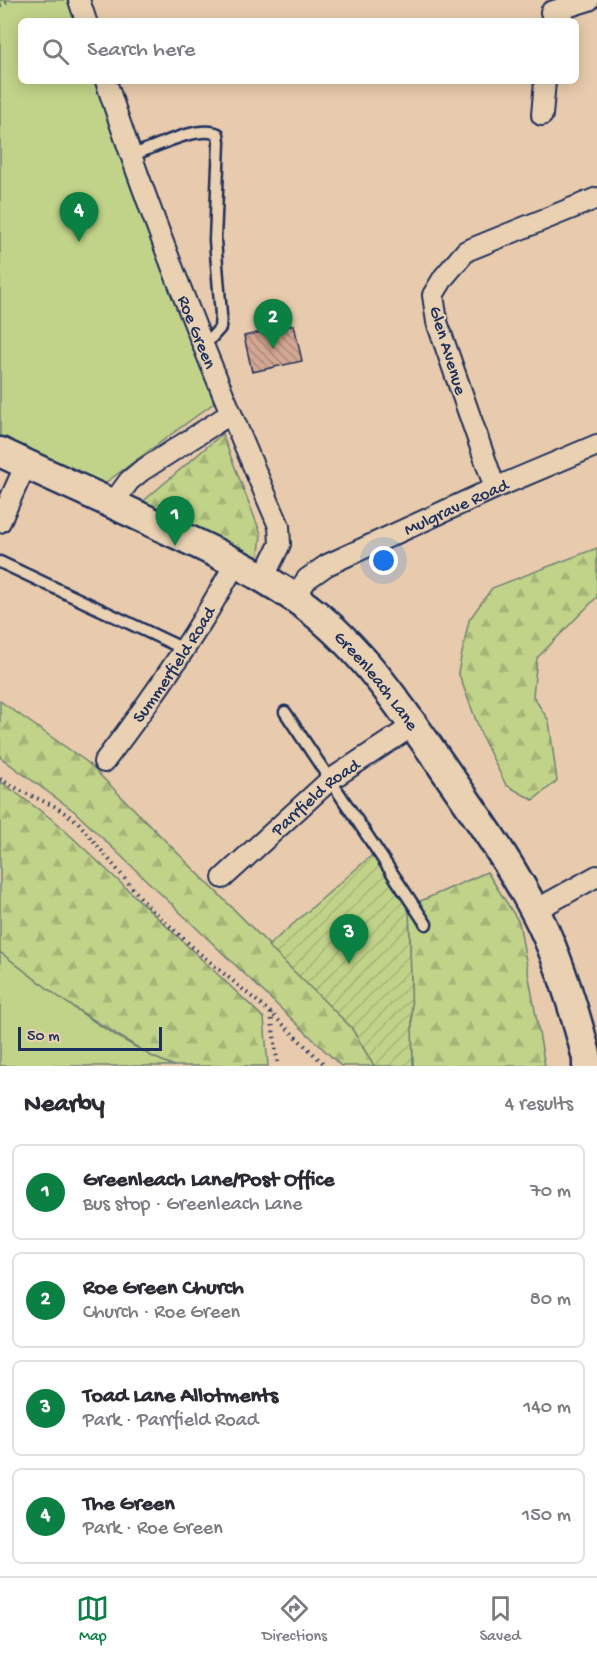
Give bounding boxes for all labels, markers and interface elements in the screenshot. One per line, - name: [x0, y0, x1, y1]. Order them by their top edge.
- search box: [18, 18, 579, 84]
- icon: search: [39, 35, 72, 68]
- text: Search here: [87, 38, 195, 64]
- pin: 4: [60, 192, 98, 242]
- street label: Roe Green: [171, 293, 220, 373]
- pin: 2: [254, 300, 292, 349]
- street label: Glen Avenue: [423, 304, 470, 398]
- street label: Mulgrave Road: [401, 475, 513, 541]
- pin: 1: [156, 496, 195, 546]
- your location: [369, 546, 398, 575]
- street label: Summerfield Road: [129, 602, 222, 728]
- street label: Greenleach Lane: [328, 627, 422, 736]
- street label: Parrfield Road: [267, 755, 366, 842]
- pin: 3: [330, 914, 368, 964]
- scale bar: [18, 1024, 162, 1052]
- text: 50 m: [27, 1028, 60, 1047]
- text: Nearby: [24, 1090, 105, 1121]
- text: 4 results: [505, 1094, 573, 1117]
- text: Greenleach Lane/Post Office: [83, 1168, 334, 1194]
- text: 1: [41, 1181, 50, 1204]
- text: 70 m: [530, 1181, 571, 1204]
- text: Bus stop · Greenleach Lane: [83, 1194, 302, 1217]
- text: Roe Green Church: [83, 1276, 244, 1302]
- text: 2: [41, 1289, 50, 1312]
- text: 80 m: [530, 1289, 571, 1312]
- text: Church · Roe Green: [83, 1302, 240, 1325]
- text: Toad Lane Allotments: [83, 1384, 278, 1410]
- text: 3: [40, 1397, 51, 1420]
- text: 140 m: [523, 1397, 571, 1420]
- text: Park · Parrfield Road: [83, 1410, 259, 1433]
- text: The Green: [83, 1492, 175, 1518]
- text: 4: [41, 1505, 50, 1528]
- text: 150 m: [522, 1505, 571, 1528]
- text: Park · Roe Green: [83, 1518, 223, 1541]
- tab: Map: [76, 1592, 109, 1647]
- tab: Directions: [262, 1592, 327, 1647]
- tab: Saved: [480, 1592, 521, 1647]

